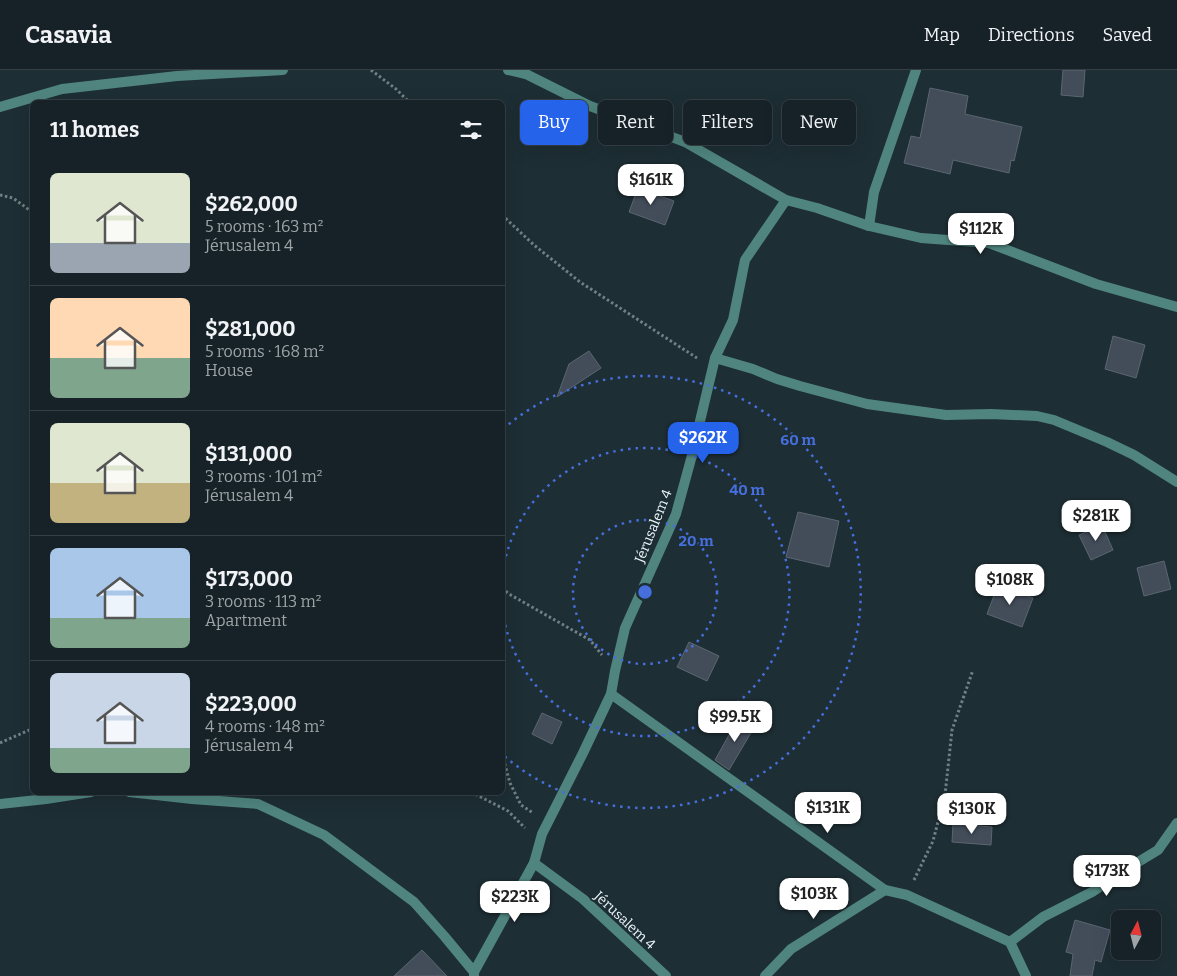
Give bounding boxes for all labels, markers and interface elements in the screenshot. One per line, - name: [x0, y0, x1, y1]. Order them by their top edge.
- text: Casavia: [25, 21, 112, 49]
- text: Map: [924, 24, 960, 46]
- text: Directions: [988, 24, 1075, 46]
- text: Saved: [1103, 24, 1152, 46]
- chip: Buy: [520, 100, 588, 145]
- chip: Rent: [598, 100, 673, 145]
- chip: Filters: [683, 100, 772, 145]
- chip: New: [782, 100, 856, 145]
- icon: filters: [457, 116, 485, 144]
- text: 11 homes: [50, 117, 139, 143]
- pin: $161K: [616, 164, 686, 206]
- text: $161K: [629, 170, 673, 189]
- text: $262,000: [205, 191, 298, 217]
- icon: home: [90, 193, 150, 253]
- pin: $112K: [946, 212, 1016, 255]
- text: 5 rooms · 163 m²: [205, 217, 323, 236]
- text: $112K: [959, 219, 1003, 238]
- text: Jérusalem 4: [205, 236, 293, 255]
- text: $281,000: [205, 316, 296, 342]
- icon: home: [90, 318, 150, 378]
- text: 5 rooms · 168 m²: [205, 342, 324, 361]
- text: House: [205, 361, 253, 380]
- pin: $262K: [668, 422, 738, 464]
- text: $262K: [679, 428, 727, 447]
- text: 60 m: [780, 431, 816, 449]
- text: $131,000: [205, 441, 292, 467]
- icon: home: [90, 443, 150, 503]
- text: 3 rooms · 101 m²: [205, 467, 322, 486]
- text: 40 m: [729, 481, 766, 499]
- text: Jérusalem 4: [205, 486, 293, 505]
- street label: Jérusalem 4: [631, 487, 676, 566]
- pin: $281K: [1061, 500, 1131, 542]
- text: $281K: [1073, 506, 1119, 525]
- text: 20 m: [679, 532, 714, 550]
- pin: $108K: [975, 564, 1045, 606]
- text: $173,000: [205, 566, 293, 592]
- icon: home: [90, 568, 150, 628]
- text: $108K: [986, 570, 1034, 589]
- centre of rings: [636, 583, 654, 601]
- text: 3 rooms · 113 m²: [205, 592, 321, 611]
- text: Apartment: [205, 611, 287, 630]
- text: $223,000: [205, 691, 297, 717]
- icon: home: [90, 693, 150, 753]
- pin: $99.5K: [694, 700, 776, 743]
- text: $99.5K: [709, 707, 761, 726]
- text: 4 rooms · 148 m²: [205, 717, 325, 736]
- text: Jérusalem 4: [205, 736, 293, 755]
- pin: $131K: [793, 792, 863, 834]
- pin: $130K: [937, 792, 1007, 835]
- text: $131K: [806, 798, 850, 817]
- text: $130K: [948, 799, 996, 818]
- pin: $173K: [1072, 854, 1142, 897]
- text: $173K: [1084, 861, 1130, 880]
- pin: $103K: [779, 878, 849, 920]
- pin: $223K: [480, 880, 550, 923]
- text: $103K: [790, 884, 838, 903]
- text: $223K: [491, 887, 539, 906]
- street label: Jérusalem 4: [590, 887, 659, 953]
- north arrow: [1111, 910, 1161, 960]
- map controls: [1111, 910, 1161, 960]

